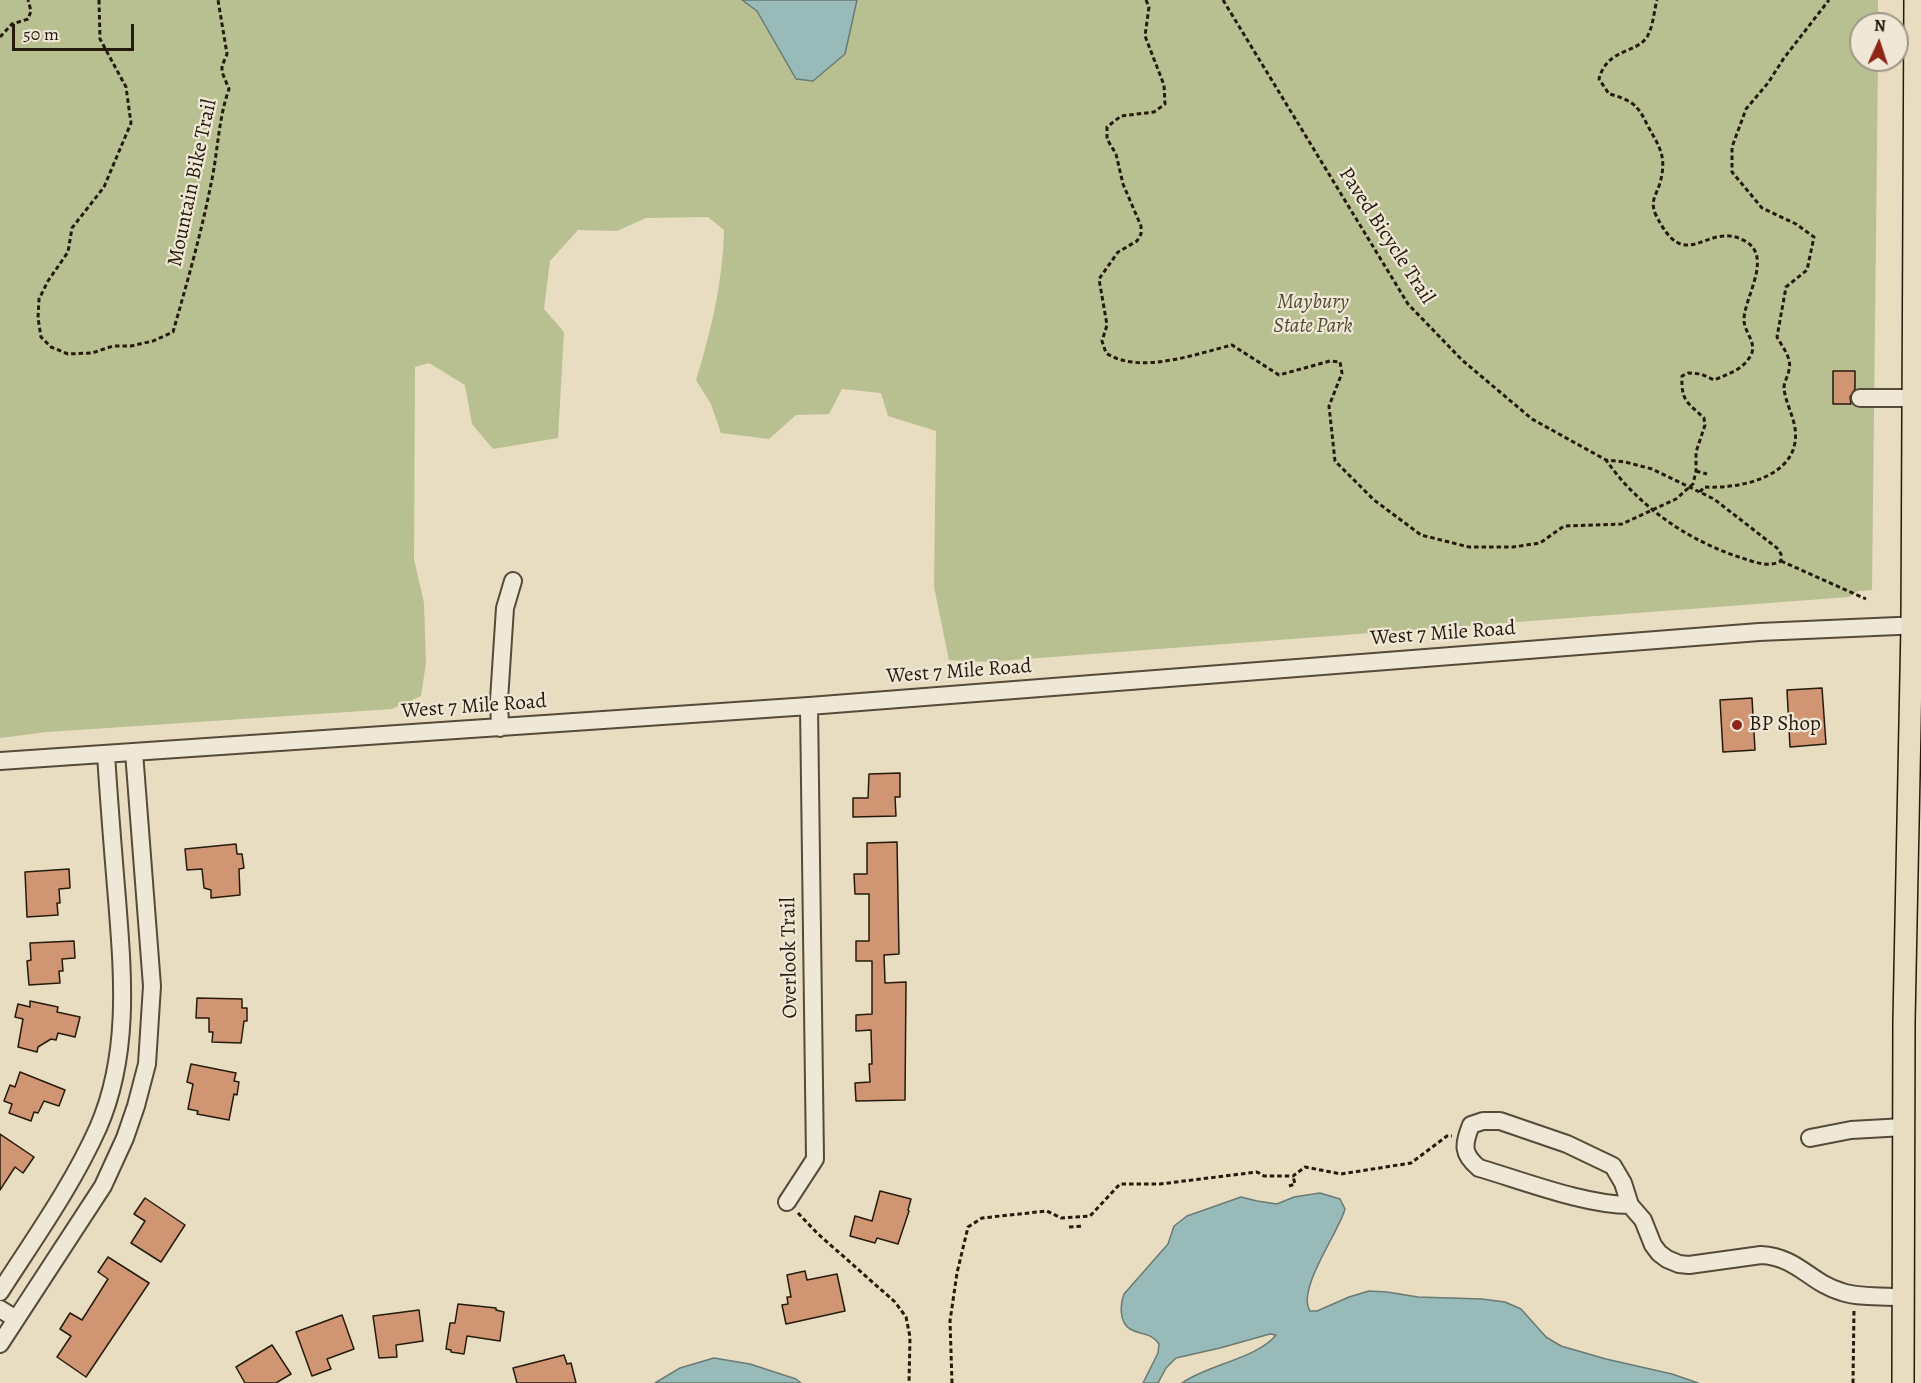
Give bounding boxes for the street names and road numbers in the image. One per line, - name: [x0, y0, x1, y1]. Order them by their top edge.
- street label: Mountain Bike Trail: [163, 97, 223, 269]
- street label: Paved Bicycle Trail: [1332, 163, 1440, 309]
- street label: West 7 Mile Road: [1369, 616, 1517, 652]
- street label: West 7 Mile Road: [885, 654, 1033, 690]
- street label: West 7 Mile Road: [400, 689, 548, 725]
- street label: Overlook Trail: [776, 897, 804, 1019]

